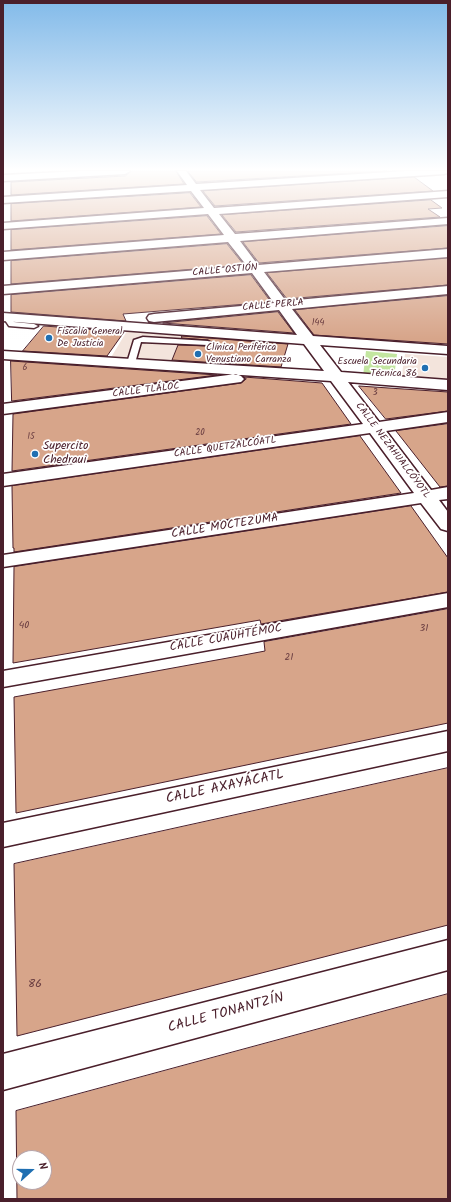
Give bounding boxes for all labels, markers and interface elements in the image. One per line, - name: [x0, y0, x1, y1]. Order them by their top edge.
- street label: CALLE OSTIÓN: [192, 262, 258, 280]
- street label: CALLE PERLA: [242, 297, 304, 315]
- house number: 144: [312, 318, 324, 328]
- place label: Fiscalía General De Justicia: [57, 326, 122, 350]
- marker: Fiscalía General De Justicia: [44, 333, 54, 343]
- place label: Clínica Periférica Venustiano Carranza: [206, 342, 291, 366]
- marker: Clínica Periférica Venustiano Carranza: [193, 349, 203, 359]
- place label: Escuela Secundaria Técnica 86: [338, 356, 417, 380]
- house number: 6: [22, 363, 28, 373]
- marker: Escuela Secundaria Técnica 86: [420, 363, 430, 373]
- street label: CALLE TLÁLOC: [112, 381, 180, 401]
- house number: 3: [372, 388, 378, 398]
- street label: CALLE NEZAHUALCÓYOTL: [352, 401, 432, 501]
- house number: 20: [195, 428, 205, 438]
- house number: 15: [27, 432, 35, 442]
- street label: CALLE QUETZALCÓATL: [173, 435, 277, 461]
- place label: Supercito Chedraui: [43, 440, 89, 468]
- marker: Supercito Chedraui: [30, 449, 40, 459]
- street label: CALLE MOCTEZUMA: [170, 511, 280, 543]
- house number: 40: [19, 620, 29, 632]
- street label: CALLE CUAUHTÉMOC: [169, 622, 283, 656]
- house number: 31: [420, 623, 428, 635]
- house number: 21: [285, 652, 293, 664]
- street label: CALLE AXAYÁCATL: [164, 767, 286, 809]
- house number: 86: [28, 978, 42, 992]
- street label: CALLE TONANTZÍN: [166, 990, 286, 1038]
- north arrow: [12, 1150, 52, 1190]
- text: N: [33, 1160, 52, 1173]

